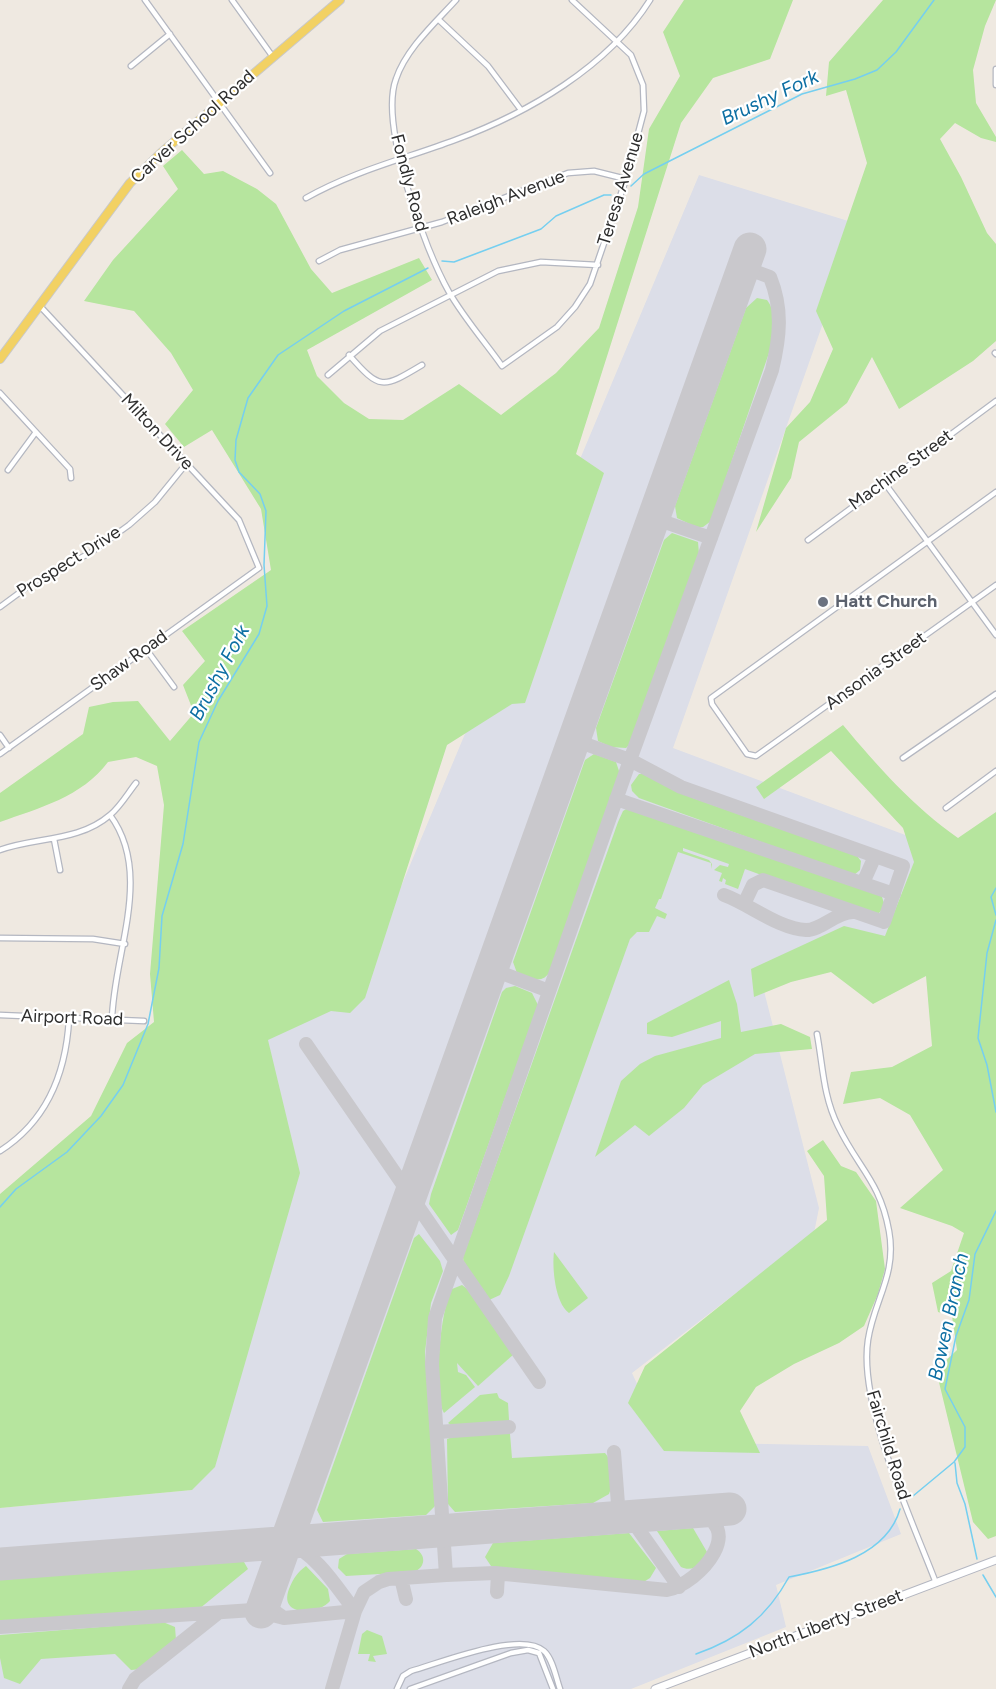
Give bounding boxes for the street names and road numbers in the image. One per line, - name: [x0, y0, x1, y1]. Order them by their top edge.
- street label: Carver School Road: [127, 66, 259, 188]
- street label: Teresa Avenue: [594, 130, 648, 248]
- street label: Fondly Road: [386, 132, 432, 234]
- street label: Raleigh Avenue: [444, 166, 568, 230]
- street label: Milton Drive: [116, 389, 198, 475]
- street label: Machine Street: [845, 425, 957, 515]
- street label: Prospect Drive: [13, 521, 125, 603]
- street label: Shaw Road: [86, 626, 172, 696]
- street label: Ansonia Street: [821, 627, 931, 715]
- street label: Airport Road: [21, 1005, 123, 1031]
- street label: Fairchild Road: [861, 1388, 915, 1502]
- street label: North Liberty Street: [746, 1585, 906, 1663]

